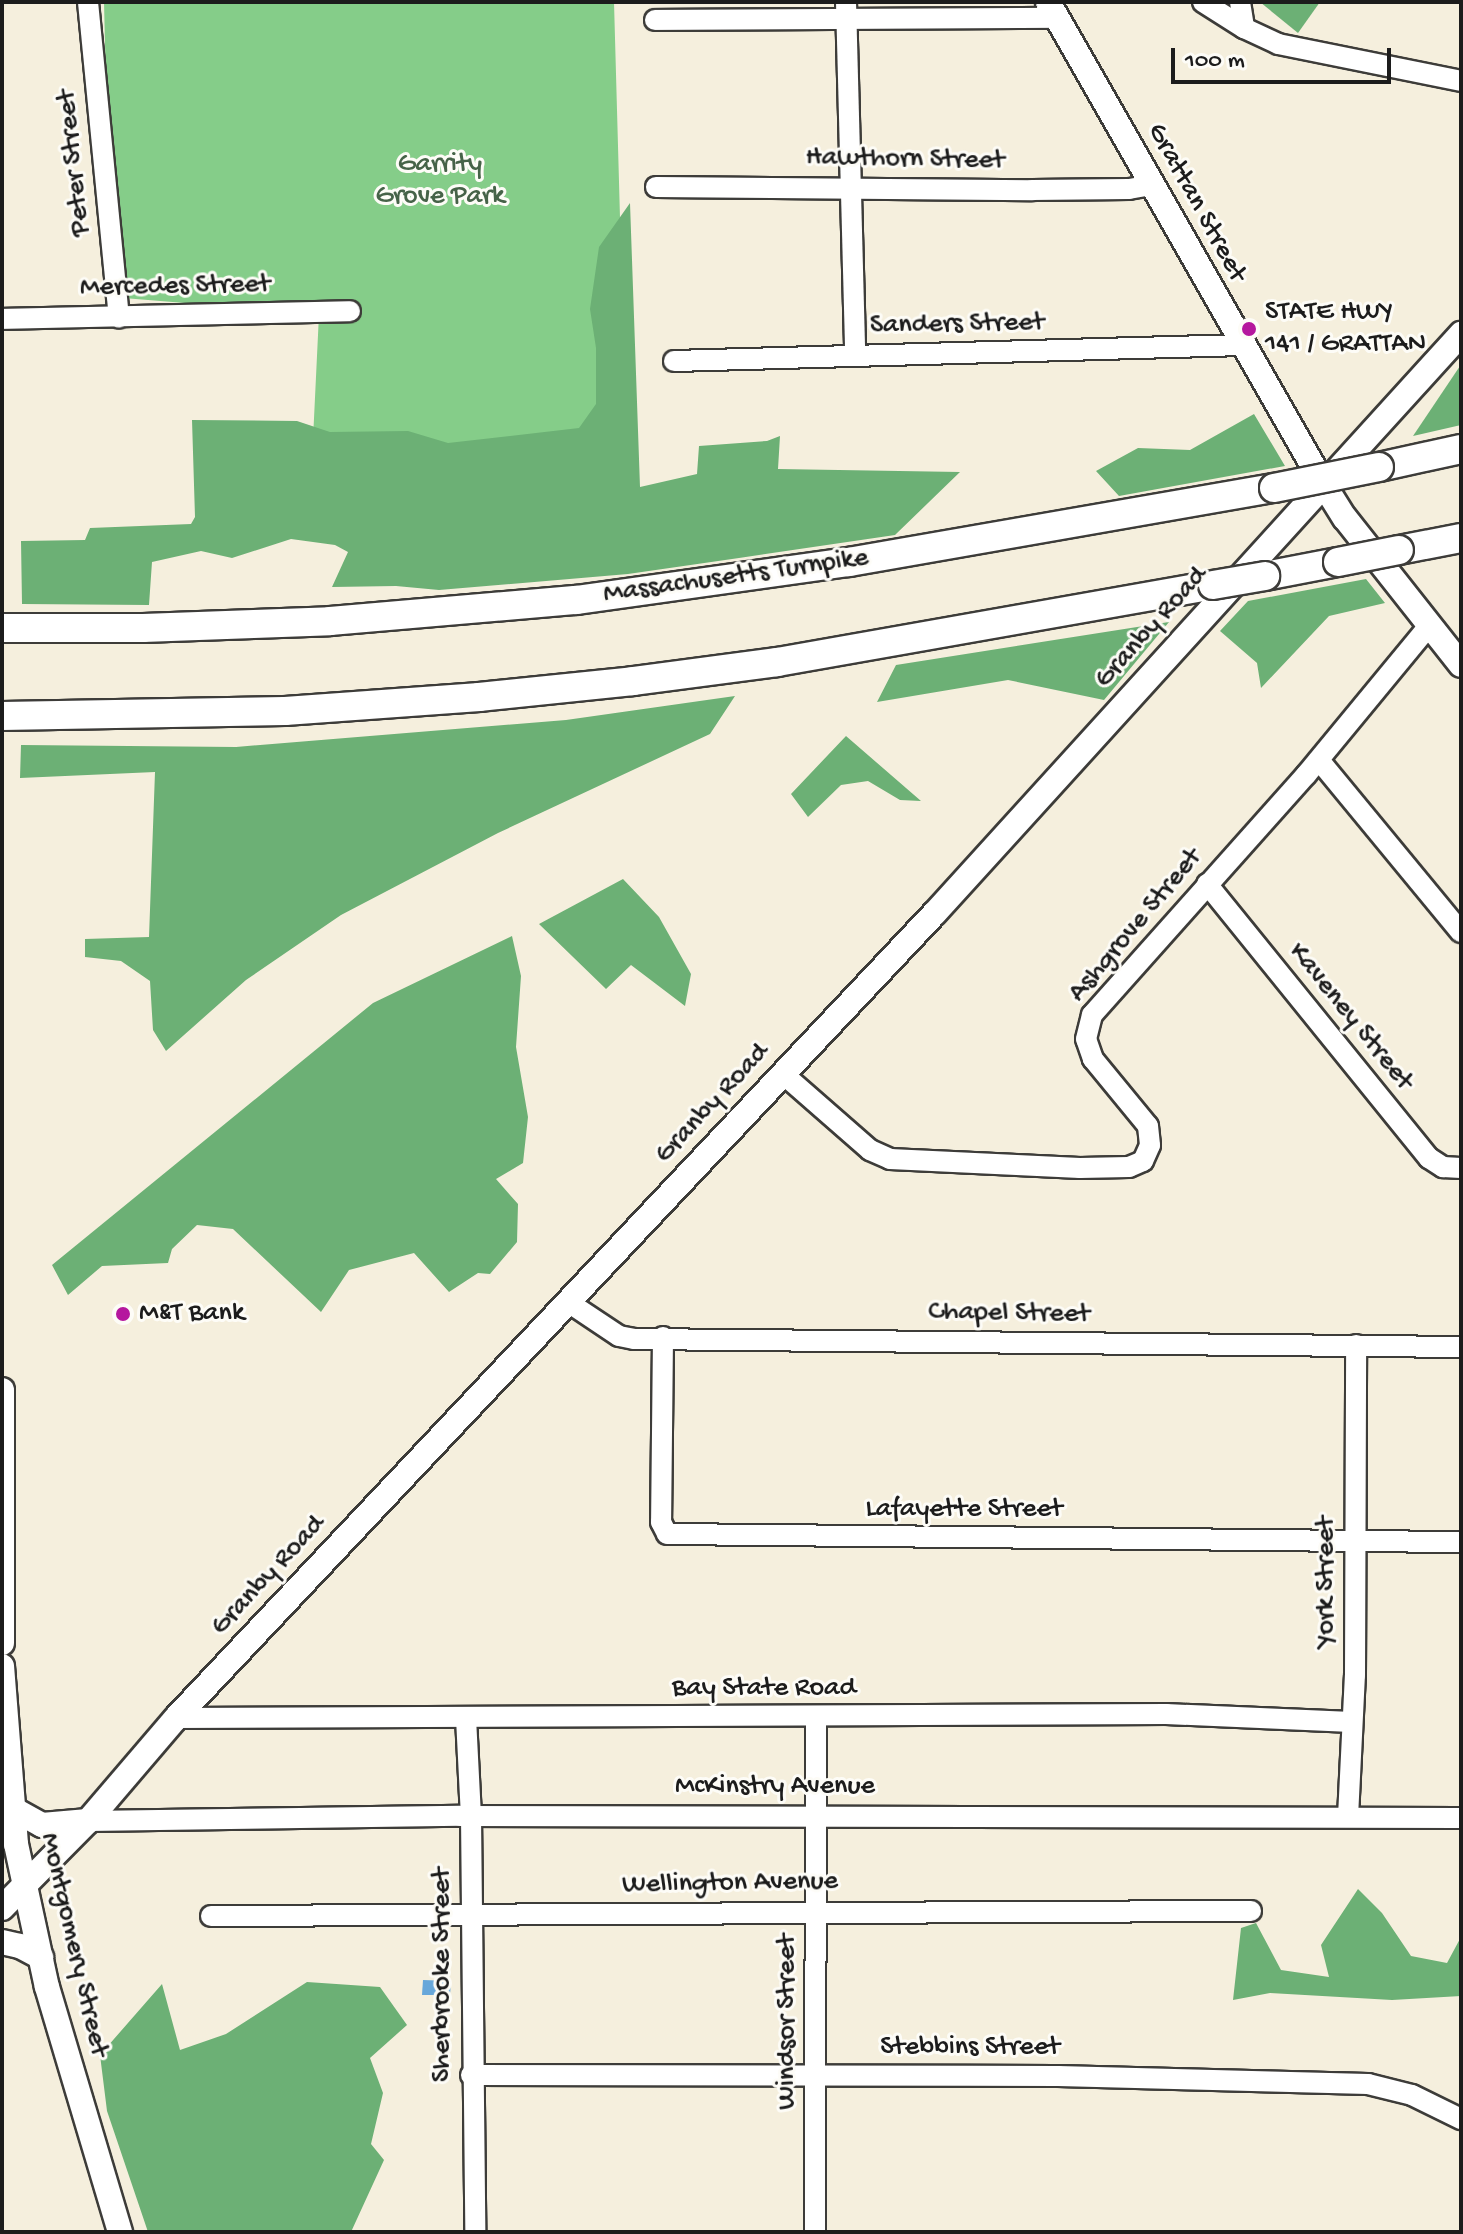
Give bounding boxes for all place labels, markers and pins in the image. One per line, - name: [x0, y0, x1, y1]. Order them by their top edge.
- place label: STATE HWY 141 / GRATTAN: [1265, 296, 1426, 362]
- marker: STATE HWY 141 / GRATTAN: [1240, 320, 1258, 338]
- place label: M&T Bank: [139, 1297, 244, 1331]
- marker: M&T Bank: [114, 1305, 132, 1323]

